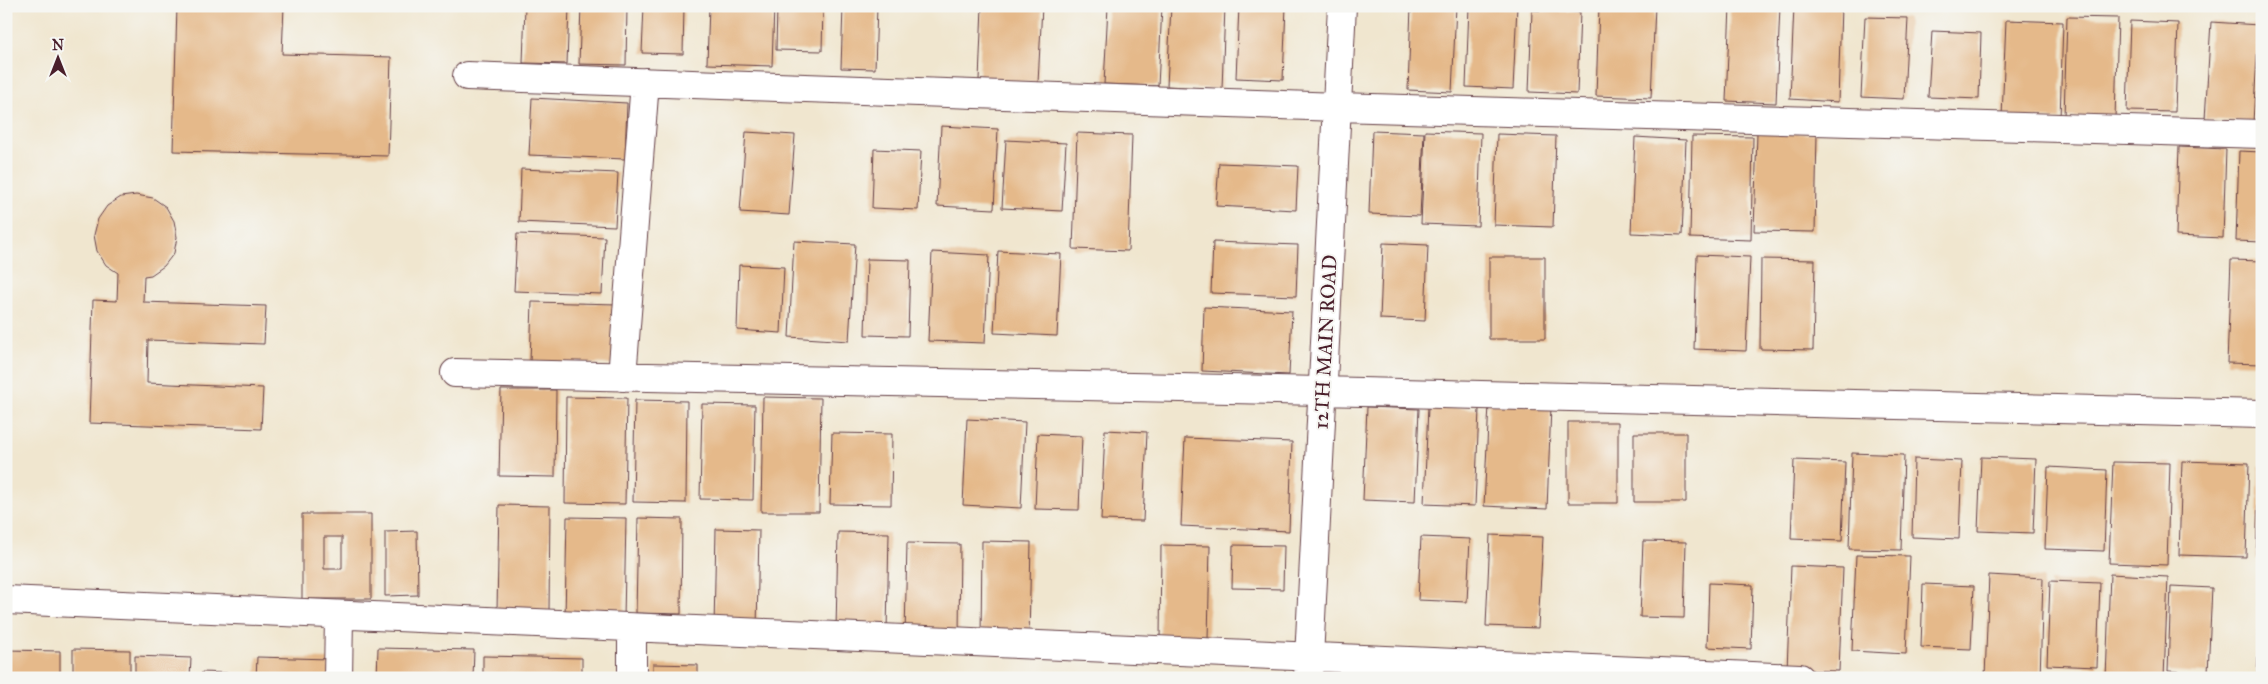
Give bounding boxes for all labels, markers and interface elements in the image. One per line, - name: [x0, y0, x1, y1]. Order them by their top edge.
- north arrow: [32, 32, 82, 82]
- text: N: [52, 37, 64, 54]
- street label: 12TH MAIN ROAD: [1308, 254, 1342, 430]

